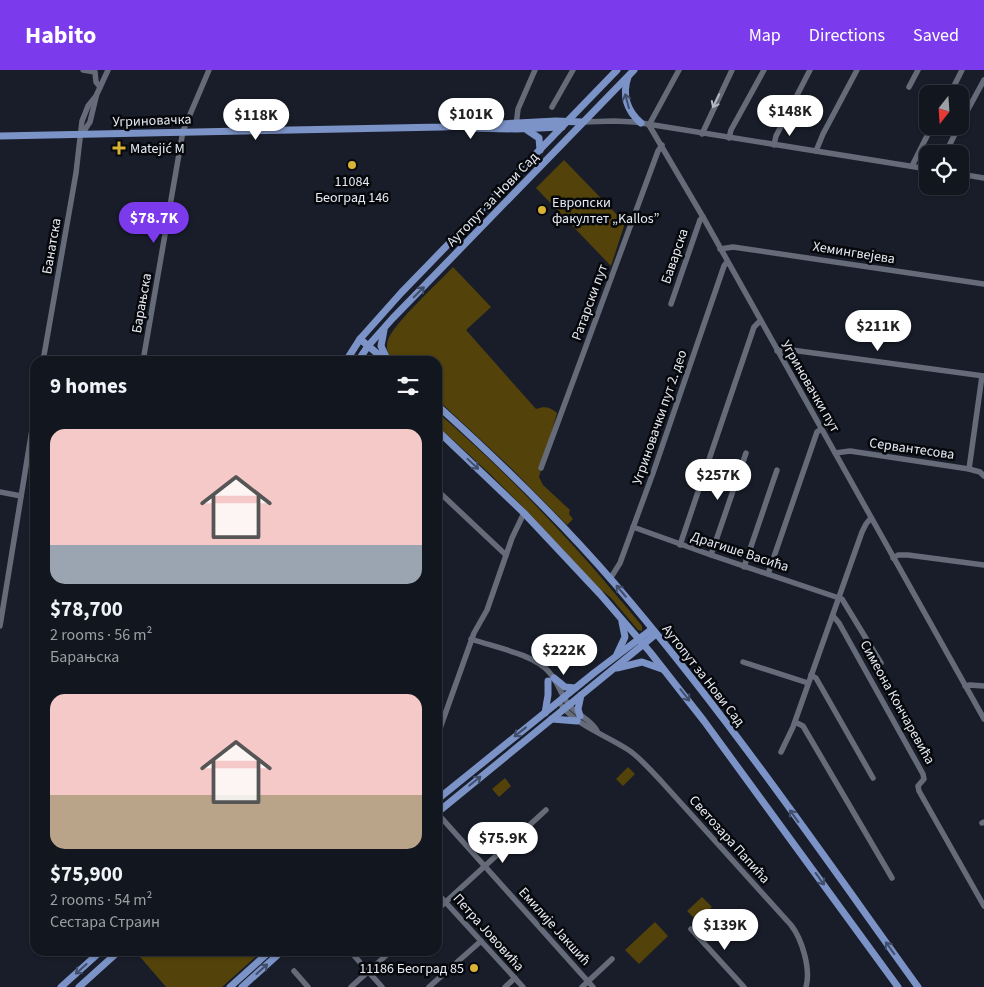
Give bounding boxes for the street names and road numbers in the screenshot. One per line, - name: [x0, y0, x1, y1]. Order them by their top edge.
- street label: Угриновачка: [112, 110, 192, 132]
- street label: Аутопут за Нови Сад: [442, 148, 544, 251]
- street label: Банатска: [37, 217, 67, 276]
- street label: Баварска: [656, 226, 694, 287]
- street label: Хемингвејева: [811, 237, 896, 269]
- street label: Ратарски пут: [567, 261, 613, 343]
- street label: Барањска: [127, 272, 157, 335]
- street label: Угриновачки пут: [776, 337, 845, 437]
- street label: Угриновачки пут 2. део: [627, 347, 692, 487]
- street label: Сервантесова: [868, 433, 956, 465]
- street label: Драгише Васића: [688, 527, 791, 577]
- street label: Аутопут за Нови Сад: [657, 620, 750, 731]
- street label: Симеона Кончаревића: [855, 637, 940, 768]
- street label: Светозара Папића: [684, 791, 774, 888]
- street label: Емилије Јакшић: [514, 883, 595, 970]
- street label: Петра Јововића: [448, 889, 529, 976]

